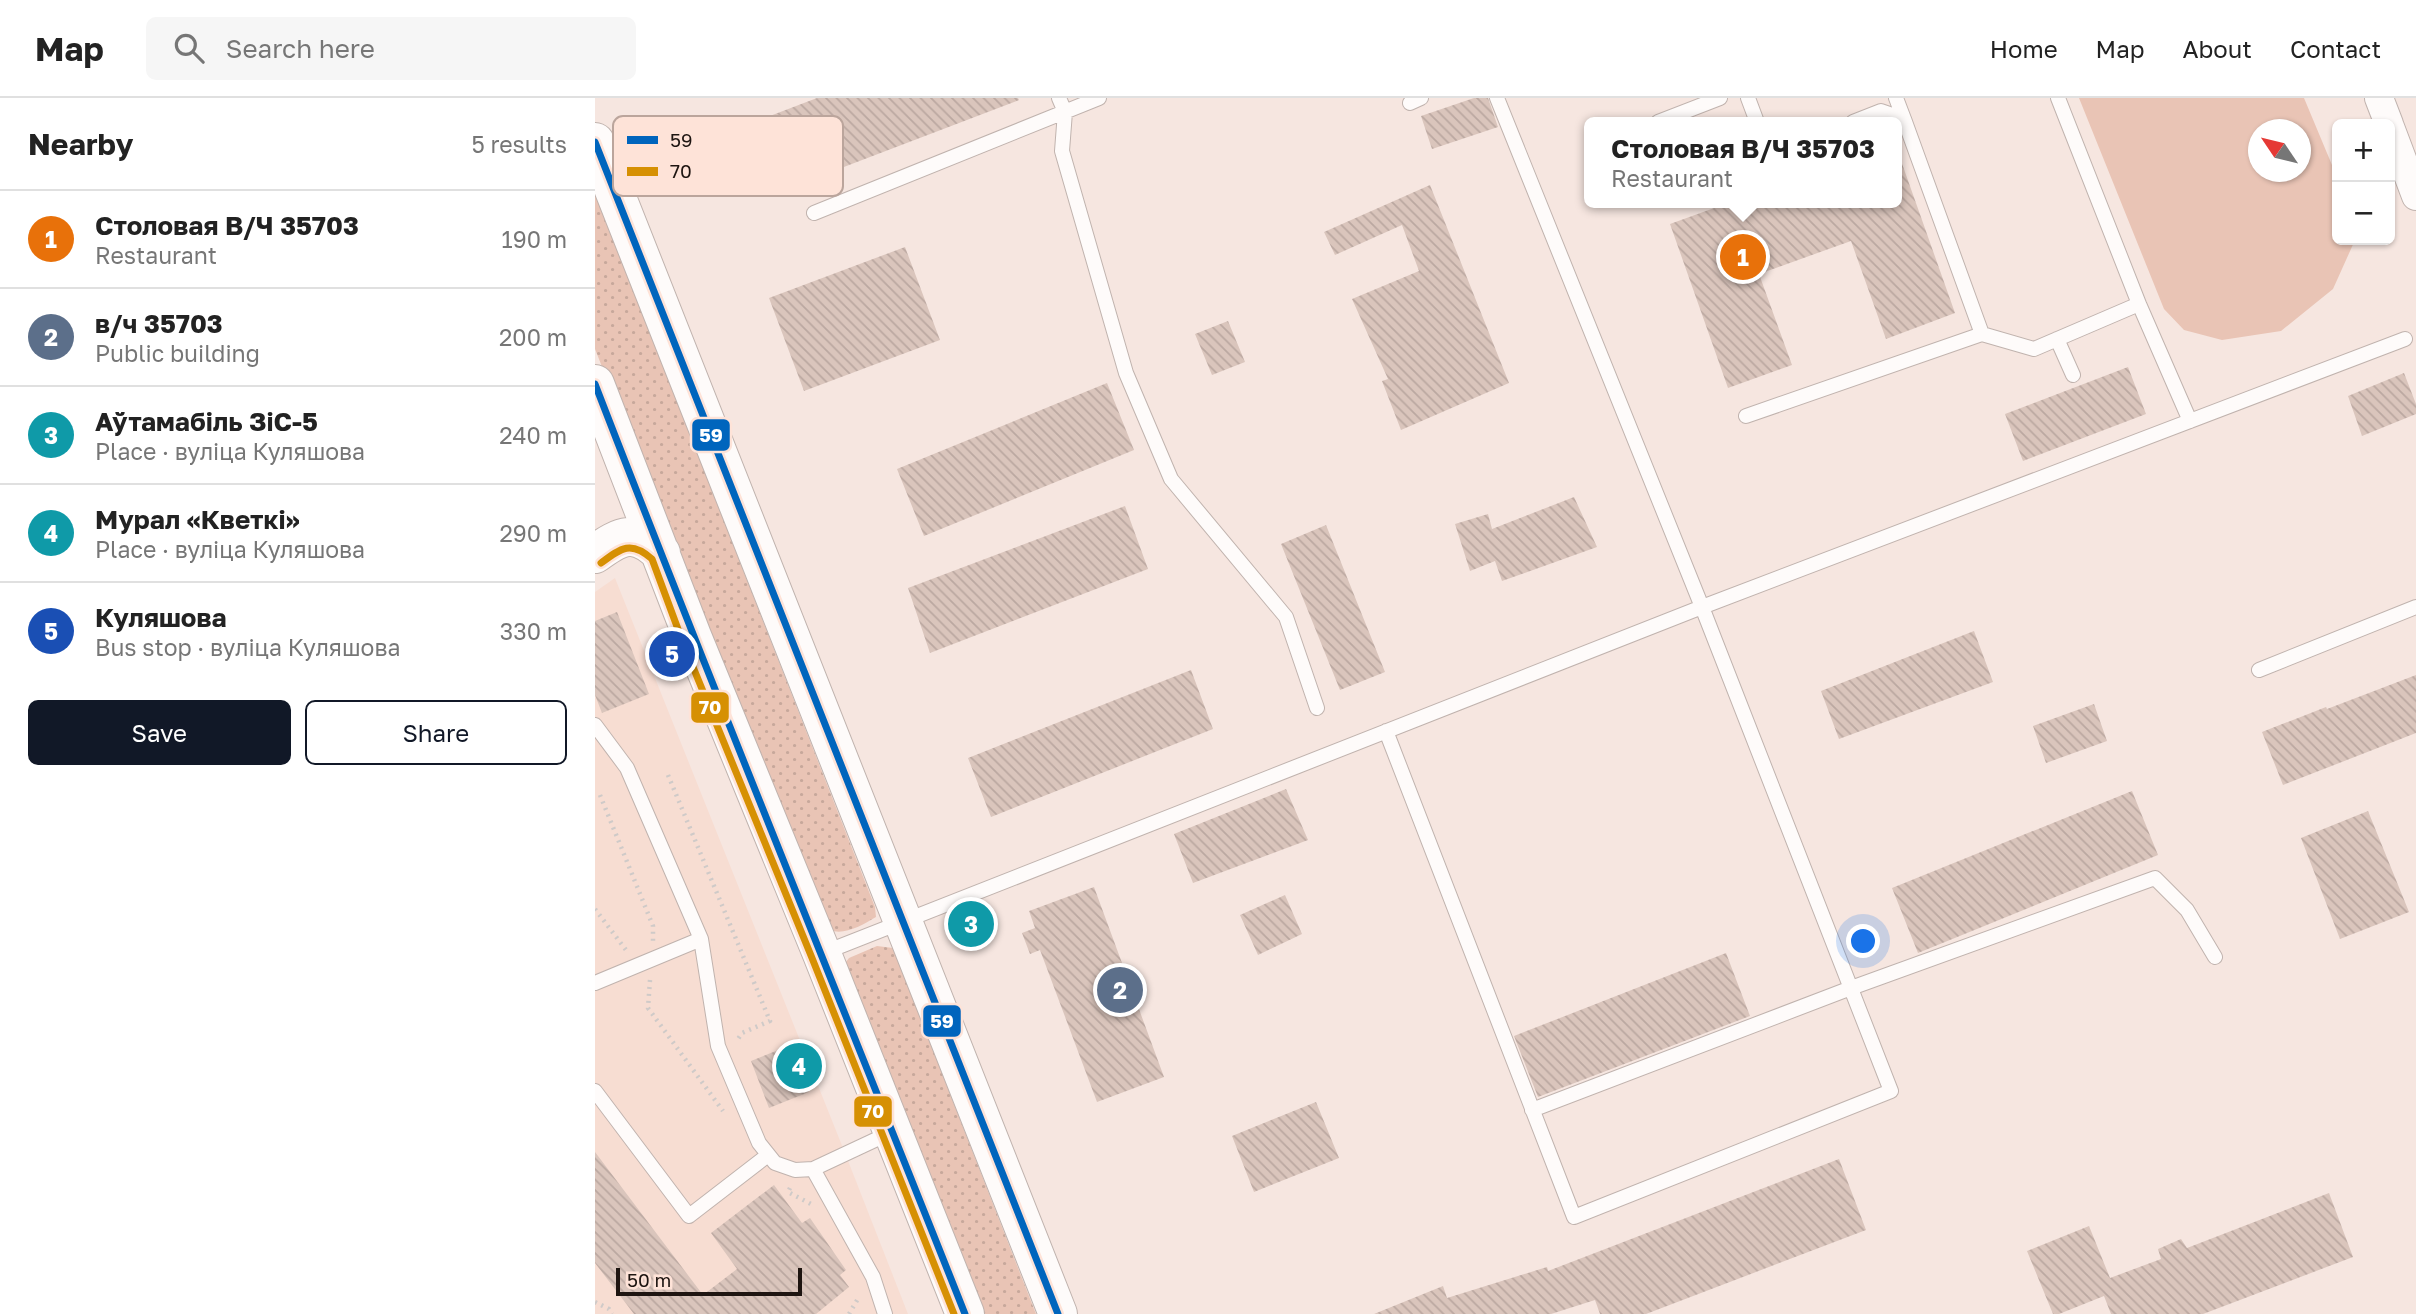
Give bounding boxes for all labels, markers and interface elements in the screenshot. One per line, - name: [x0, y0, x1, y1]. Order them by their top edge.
- search box: [146, 17, 636, 80]
- text: Map: [35, 29, 104, 68]
- icon: search: [170, 29, 208, 67]
- text: Search here: [226, 33, 375, 64]
- text: Home: [1990, 34, 2058, 63]
- text: Map: [2096, 34, 2145, 63]
- text: About: [2183, 34, 2252, 63]
- text: Contact: [2290, 34, 2381, 63]
- legend: [613, 116, 843, 196]
- popup: [1584, 117, 1902, 208]
- north arrow: [2248, 119, 2311, 182]
- map controls: [2332, 119, 2395, 245]
- button: +: [2332, 119, 2395, 182]
- text: Nearby: [28, 126, 133, 162]
- text: 59: [670, 128, 693, 151]
- text: 5 results: [471, 130, 567, 158]
- text: Столовая В/Ч 35703: [1611, 133, 1875, 164]
- text: 70: [670, 159, 692, 182]
- text: Restaurant: [1611, 164, 1733, 192]
- button: −: [2332, 182, 2395, 245]
- text: Столовая В/Ч 35703: [95, 210, 359, 241]
- text: 1: [45, 225, 57, 253]
- text: 190 m: [502, 225, 567, 253]
- pin: 1: [1720, 231, 1766, 283]
- text: Restaurant: [95, 241, 217, 269]
- text: в/ч 35703: [95, 308, 223, 339]
- text: 2: [44, 323, 58, 351]
- text: 200 m: [499, 323, 567, 351]
- text: Public building: [95, 339, 260, 367]
- text: Аўтамабіль ЗіС-5: [95, 406, 318, 437]
- line badge: 59: [691, 418, 731, 452]
- text: 3: [44, 421, 58, 449]
- text: 240 m: [499, 421, 567, 449]
- text: 59: [699, 423, 723, 446]
- text: Place · вуліца Куляшова: [95, 437, 365, 465]
- text: Мурал «Кветкі»: [95, 504, 300, 535]
- text: 4: [44, 519, 58, 547]
- text: 290 m: [499, 519, 567, 547]
- text: Place · вуліца Куляшова: [95, 535, 365, 563]
- text: Куляшова: [95, 602, 227, 633]
- text: 5: [44, 617, 58, 645]
- text: 330 m: [500, 617, 567, 645]
- pin: 5: [649, 628, 695, 680]
- text: Bus stop · вуліца Куляшова: [95, 633, 400, 661]
- line badge: 70: [690, 691, 730, 724]
- text: 70: [699, 695, 721, 718]
- button: Save: [28, 700, 291, 765]
- button: Share: [305, 700, 567, 765]
- pin: 3: [948, 898, 994, 950]
- your location: [1846, 924, 1880, 958]
- pin: 2: [1097, 964, 1143, 1016]
- line badge: 59: [922, 1004, 962, 1038]
- text: 59: [930, 1009, 954, 1032]
- pin: 4: [776, 1040, 822, 1092]
- line badge: 70: [853, 1095, 893, 1128]
- text: 70: [862, 1099, 884, 1122]
- scale bar: [616, 1265, 801, 1297]
- text: 50 m: [627, 1268, 671, 1291]

